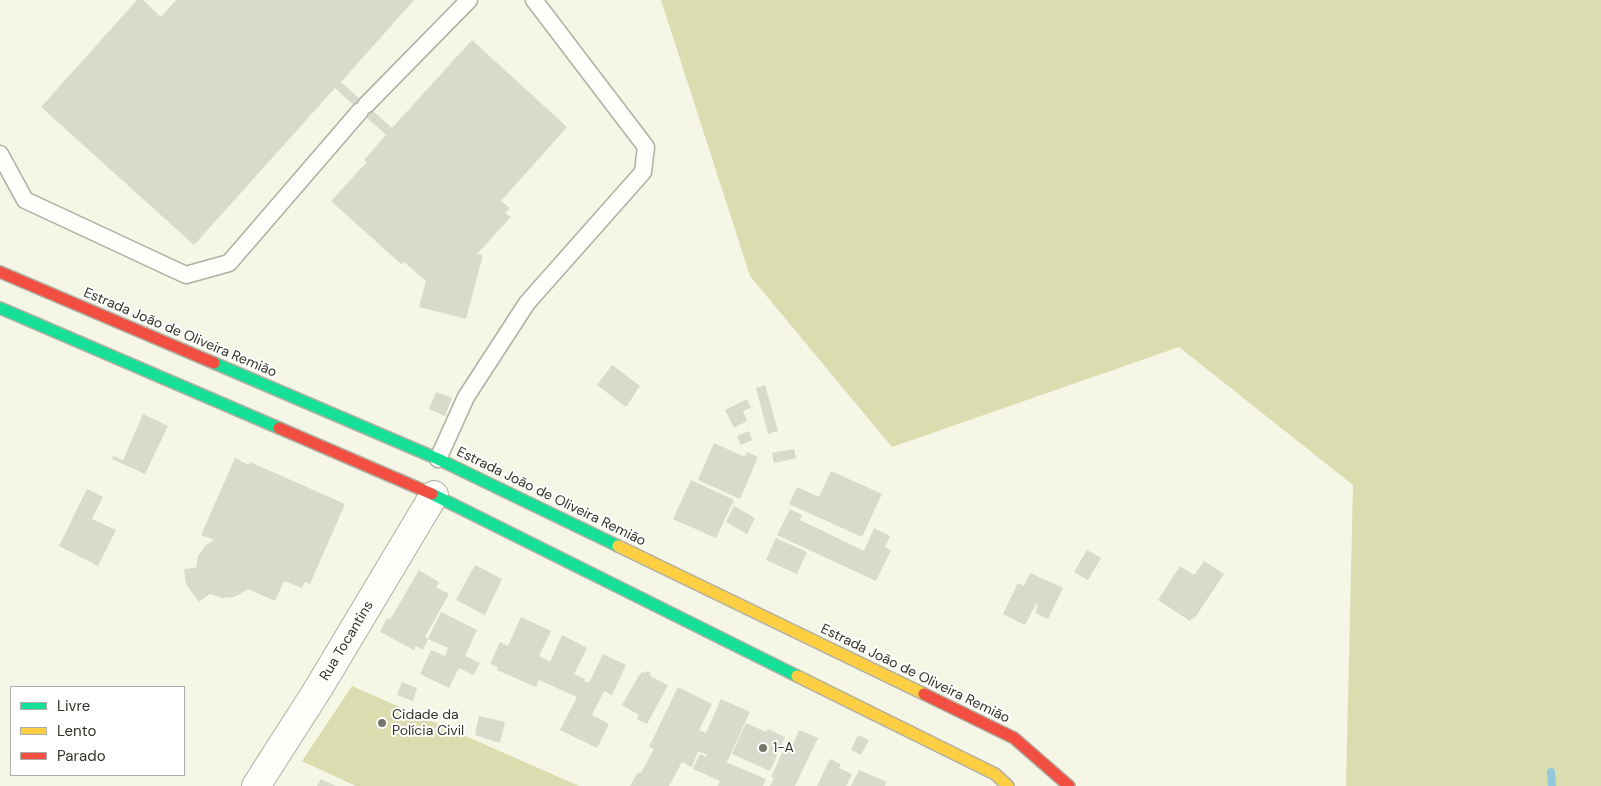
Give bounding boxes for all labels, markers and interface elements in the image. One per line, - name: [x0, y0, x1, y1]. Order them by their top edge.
- street label: Estrada João de Oliveira Remião: [81, 285, 279, 381]
- street label: Estrada João de Oliveira Remião: [454, 444, 648, 550]
- street label: Rua Tocantins: [317, 598, 377, 684]
- street label: Estrada João de Oliveira Remião: [818, 621, 1012, 727]
- legend: [10, 686, 185, 776]
- text: Livre: [57, 696, 90, 716]
- place label: Cidade da Polícia Civil: [392, 707, 464, 740]
- marker: Cidade da Polícia Civil: [376, 717, 388, 729]
- text: Lento: [57, 721, 96, 741]
- place label: 1-A: [773, 740, 794, 756]
- marker: 1-A: [757, 742, 769, 754]
- text: Parado: [57, 746, 106, 766]

